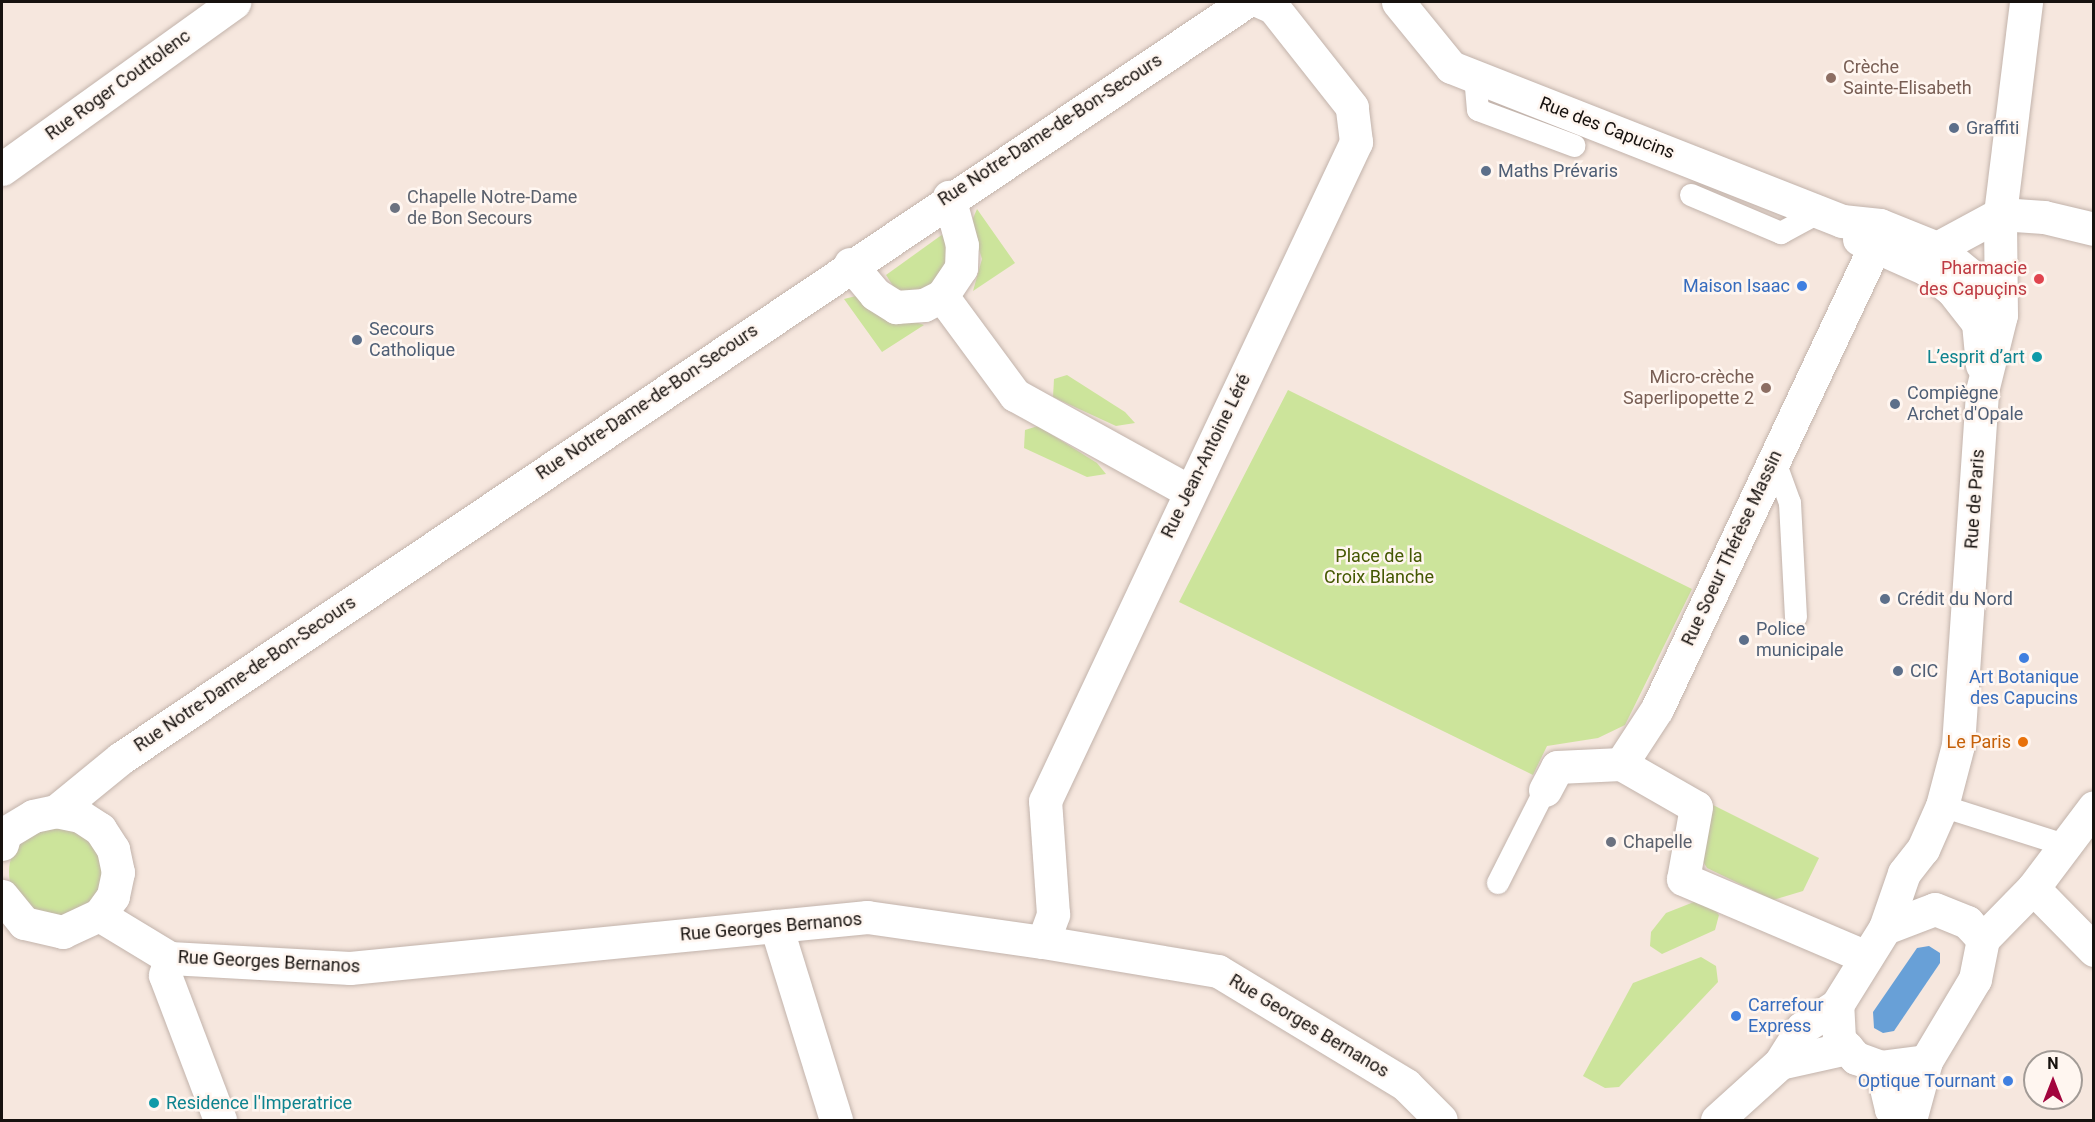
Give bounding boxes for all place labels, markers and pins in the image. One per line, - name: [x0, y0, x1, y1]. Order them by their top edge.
- place label: Crèche Sainte-Elisabeth: [1843, 57, 1972, 100]
- marker: Crèche Sainte-Elisabeth: [1824, 71, 1838, 85]
- place label: Graffiti: [1966, 117, 2019, 139]
- marker: Graffiti: [1947, 121, 1961, 135]
- place label: Maths Prévaris: [1498, 160, 1618, 182]
- marker: Maths Prévaris: [1479, 164, 1493, 178]
- place label: Chapelle Notre-Dame de Bon Secours: [407, 187, 577, 230]
- marker: Chapelle Notre-Dame de Bon Secours: [388, 201, 402, 215]
- place label: Pharmacie des Capuçins: [1919, 258, 2027, 300]
- marker: Pharmacie des Capuçins: [2032, 272, 2046, 286]
- place label: Maison Isaac: [1683, 275, 1790, 297]
- marker: Maison Isaac: [1795, 279, 1809, 293]
- place label: Secours Catholique: [369, 319, 455, 362]
- marker: Secours Catholique: [350, 333, 364, 347]
- place label: L’esprit d’art: [1927, 346, 2025, 368]
- marker: L’esprit d’art: [2030, 350, 2044, 364]
- place label: Micro-crèche Saperlipopette 2: [1623, 367, 1754, 410]
- marker: Micro-crèche Saperlipopette 2: [1759, 381, 1773, 395]
- place label: Compiègne Archet d'Opale: [1907, 383, 2023, 426]
- marker: Compiègne Archet d'Opale: [1888, 397, 1902, 411]
- place label: Crédit du Nord: [1897, 588, 2013, 610]
- marker: Crédit du Nord: [1878, 592, 1892, 606]
- place label: Police municipale: [1756, 619, 1844, 662]
- marker: Police municipale: [1737, 633, 1751, 647]
- marker: Art Botanique des Capucins: [2017, 651, 2031, 665]
- place label: CIC: [1910, 660, 1938, 682]
- marker: CIC: [1891, 664, 1905, 678]
- place label: Art Botanique des Capucins: [1969, 667, 2079, 710]
- place label: Le Paris: [1946, 731, 2011, 753]
- marker: Le Paris: [2016, 735, 2030, 749]
- place label: Chapelle: [1623, 831, 1692, 853]
- marker: Chapelle: [1604, 835, 1618, 849]
- place label: Carrefour Express: [1748, 995, 1824, 1038]
- marker: Carrefour Express: [1729, 1009, 1743, 1023]
- place label: Optique Tournant: [1857, 1070, 1996, 1092]
- marker: Optique Tournant: [2001, 1074, 2015, 1088]
- place label: Residence l'Imperatrice: [166, 1092, 352, 1114]
- marker: Residence l'Imperatrice: [147, 1096, 161, 1110]

